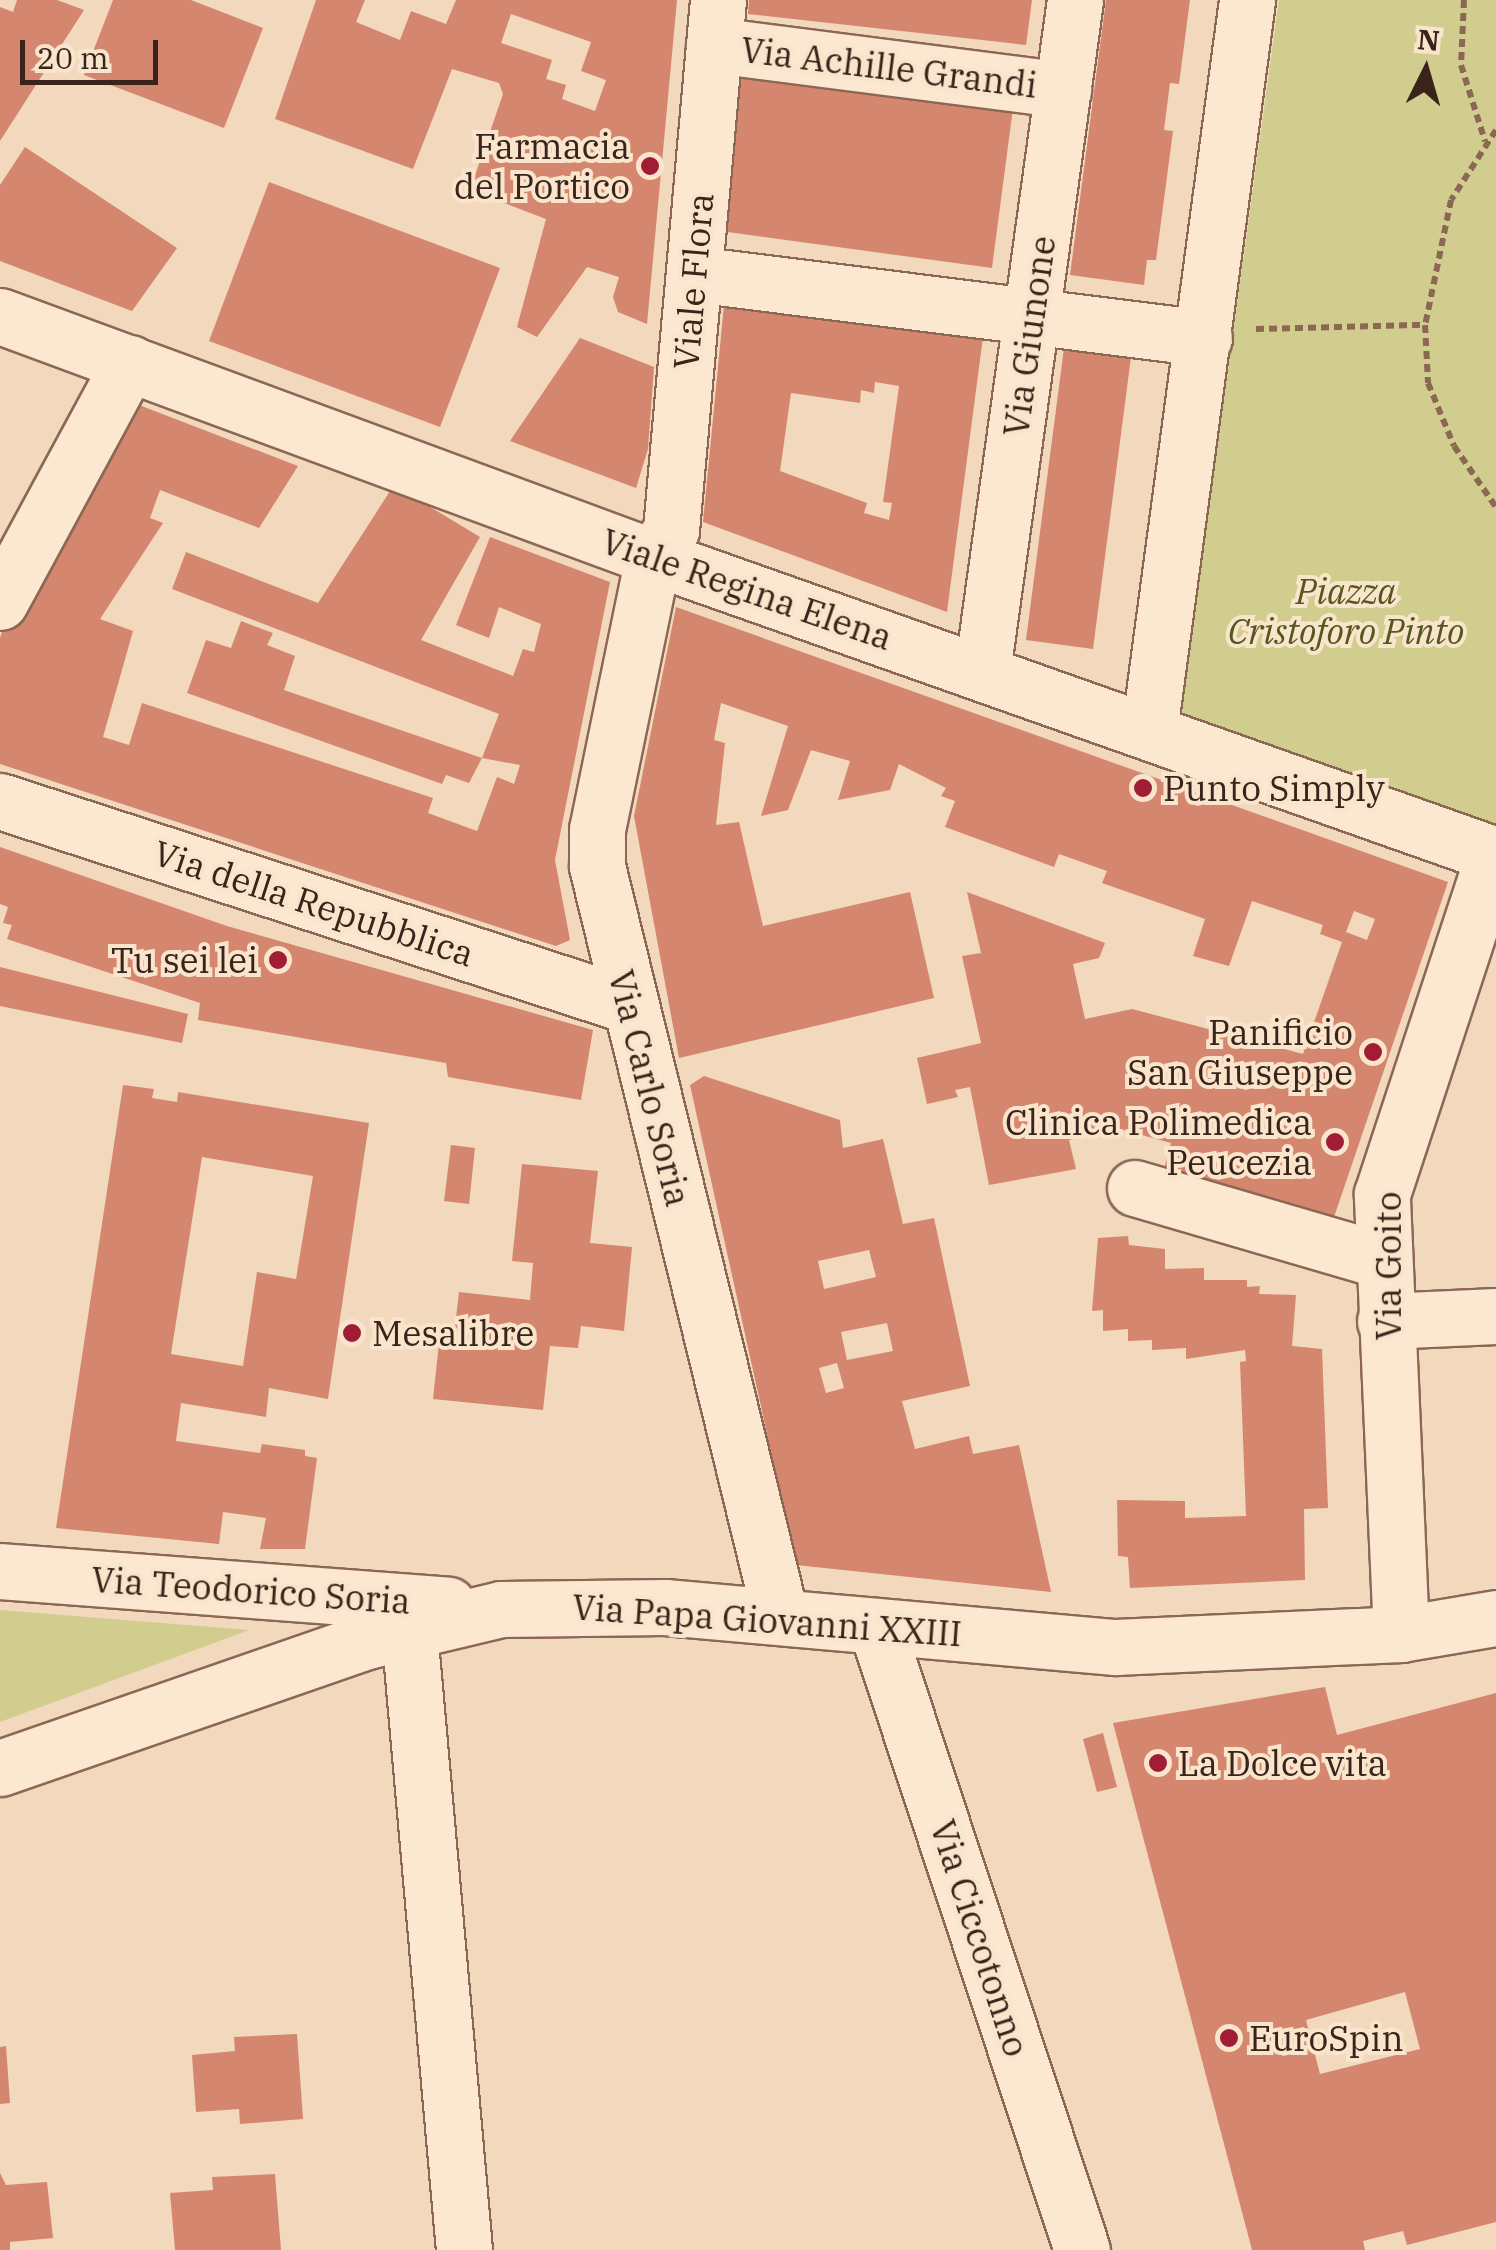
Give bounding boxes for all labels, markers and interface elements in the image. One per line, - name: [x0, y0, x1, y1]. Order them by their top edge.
- scale bar: [25, 20, 162, 82]
- north arrow: [1376, 20, 1476, 120]
- text: N: [1416, 20, 1441, 59]
- street label: Via Achille Grandi: [739, 28, 1039, 106]
- text: 20 m: [37, 38, 109, 77]
- place label: Farmacia del Portico: [454, 125, 630, 207]
- marker: Farmacia del Portico: [639, 155, 661, 177]
- street label: Viale Flora: [664, 191, 722, 371]
- street label: Via Giunone: [994, 233, 1064, 439]
- street label: Viale Regina Elena: [596, 520, 898, 658]
- park label: Piazza Cristoforo Pinto: [1228, 570, 1464, 652]
- place label: Punto Simply: [1163, 767, 1385, 809]
- marker: Punto Simply: [1132, 777, 1154, 799]
- street label: Via della Repubblica: [148, 831, 480, 975]
- place label: Tu sei lei: [111, 939, 258, 981]
- marker: Tu sei lei: [267, 949, 289, 971]
- street label: Via Carlo Soria: [600, 965, 700, 1211]
- place label: Panificio San Giuseppe: [1127, 1011, 1353, 1093]
- marker: Panificio San Giuseppe: [1362, 1041, 1384, 1063]
- place label: Clinica Polimedica Peucezia: [1005, 1101, 1312, 1183]
- marker: Clinica Polimedica Peucezia: [1322, 1129, 1348, 1155]
- street label: Via Goito: [1367, 1192, 1409, 1340]
- place label: Mesalibre: [372, 1312, 534, 1354]
- marker: Mesalibre: [341, 1322, 363, 1344]
- street label: Via Teodorico Soria: [90, 1558, 412, 1622]
- street label: Via Papa Giovanni XXIII: [571, 1585, 963, 1655]
- place label: La Dolce vita: [1178, 1742, 1387, 1784]
- marker: La Dolce vita: [1147, 1752, 1169, 1774]
- street label: Via Ciccotonno: [922, 1814, 1038, 2062]
- place label: EuroSpin: [1249, 2017, 1404, 2059]
- marker: EuroSpin: [1218, 2027, 1240, 2049]

